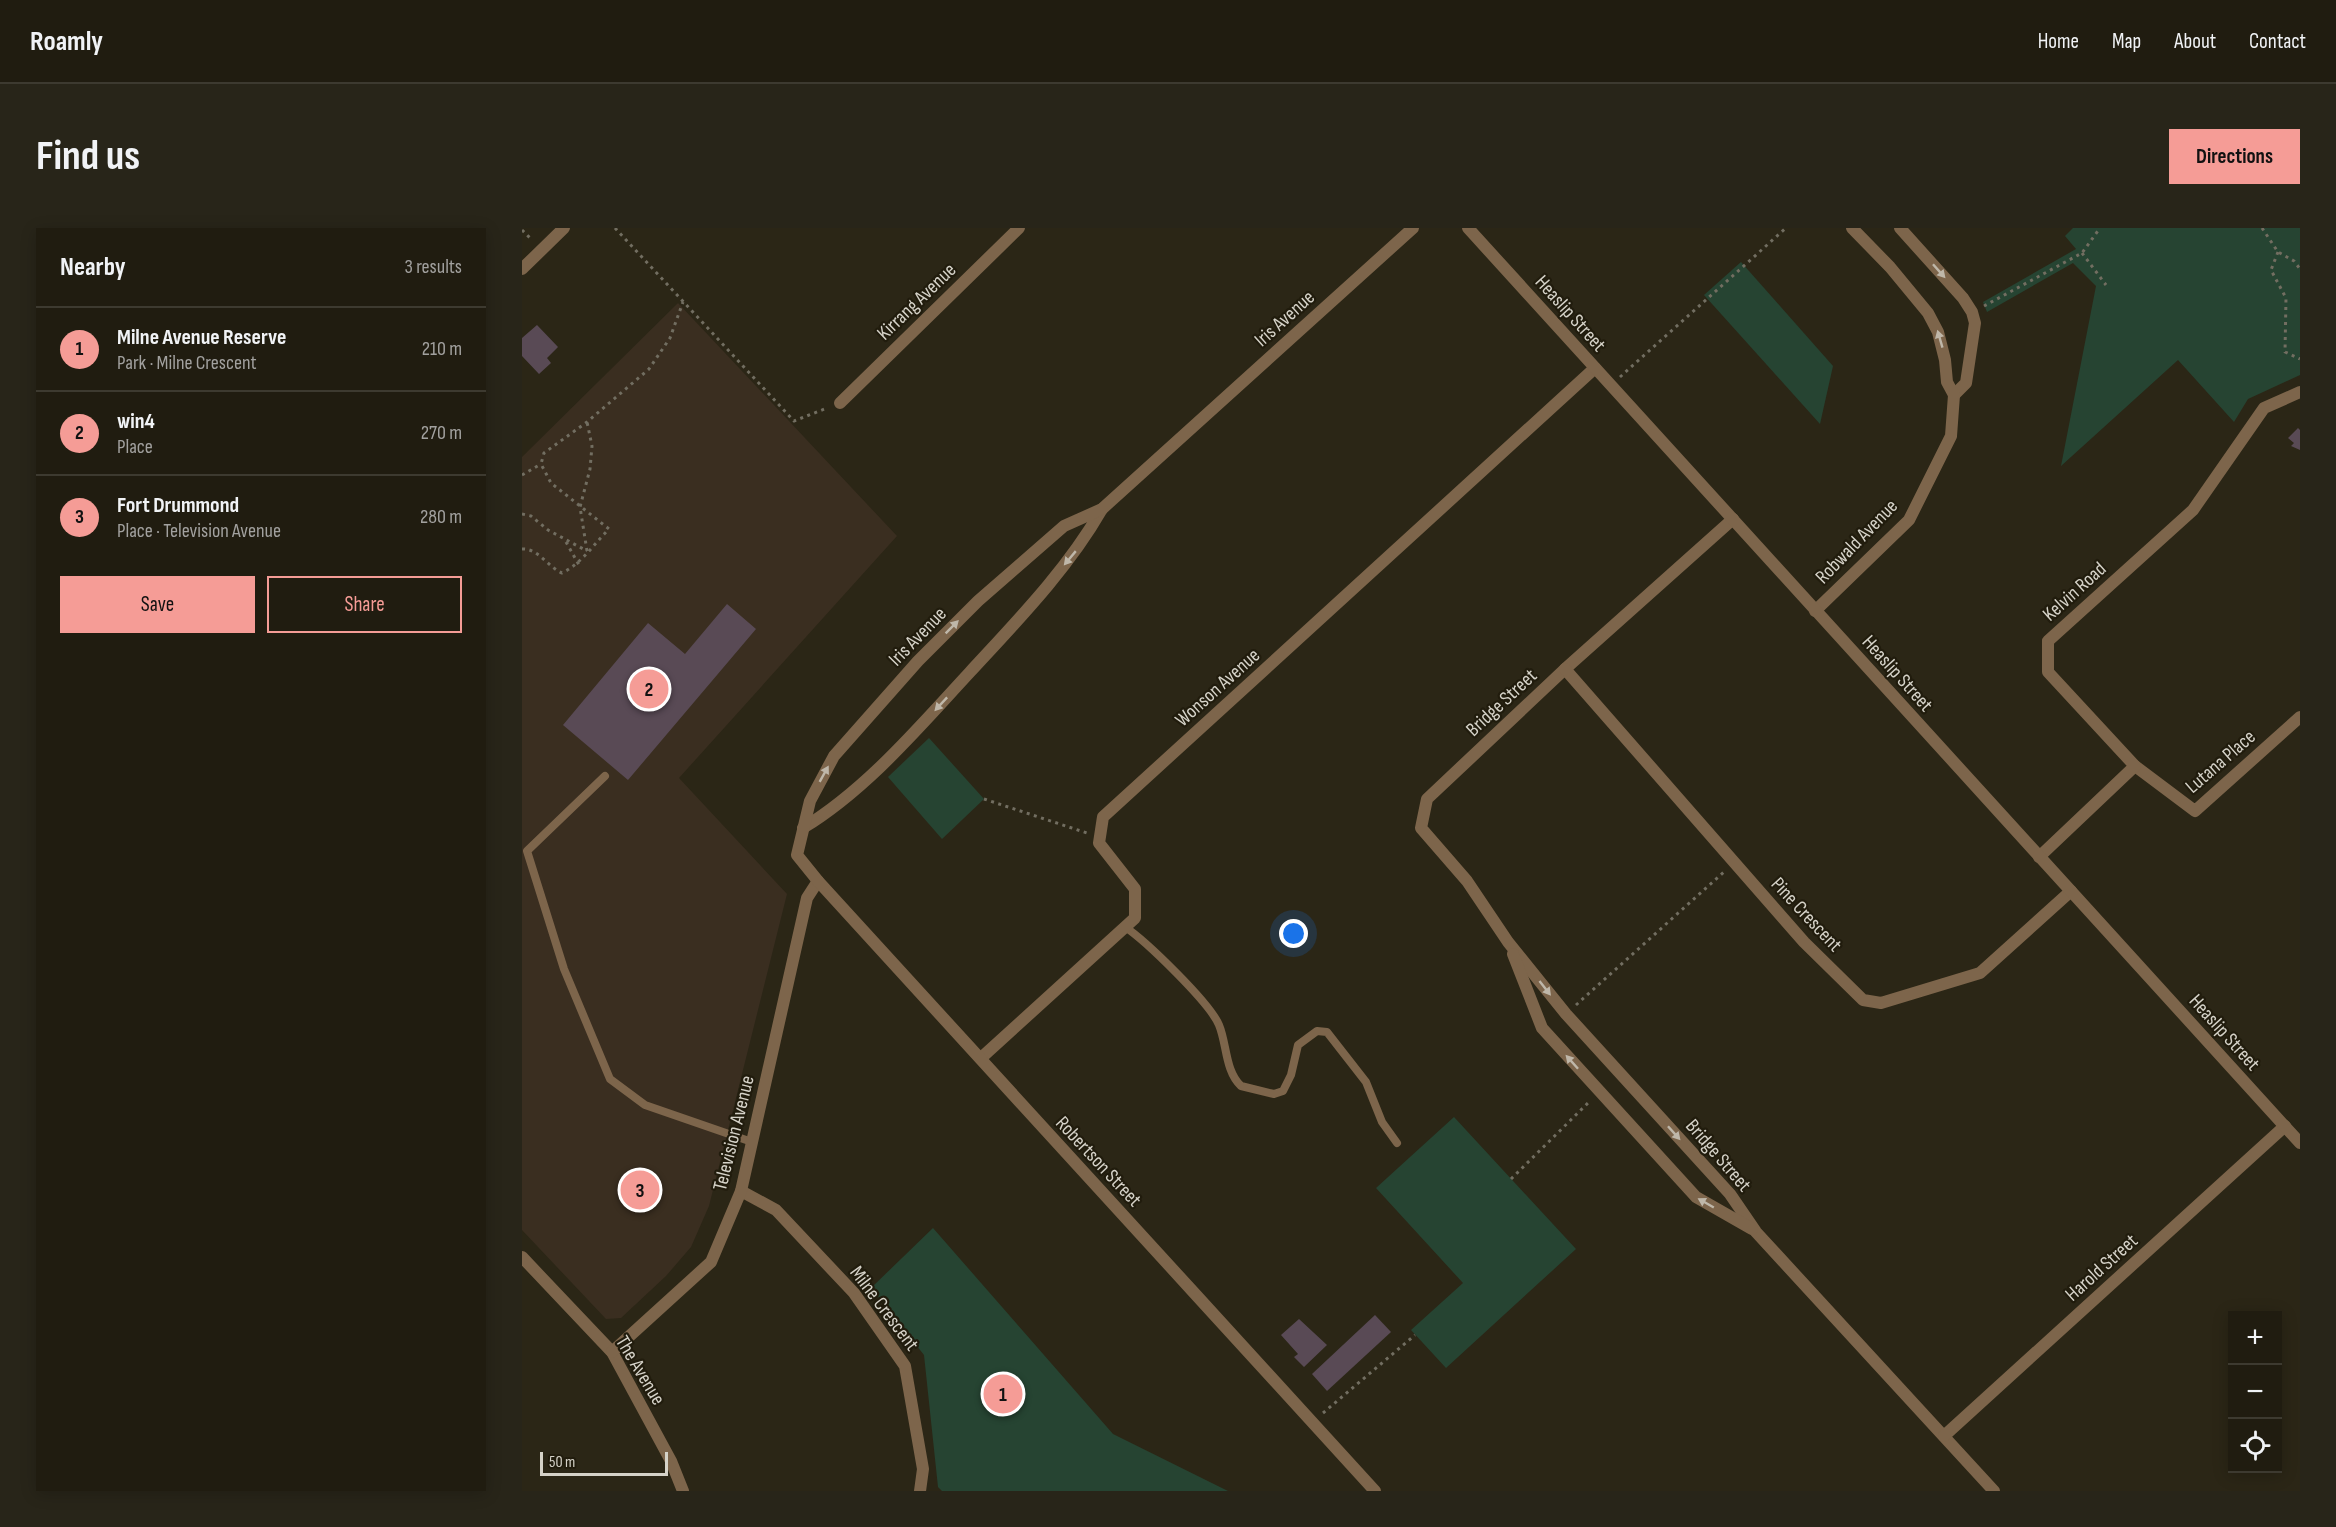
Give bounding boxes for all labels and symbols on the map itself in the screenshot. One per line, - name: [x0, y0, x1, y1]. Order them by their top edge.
- street label: Kirrang Avenue: [872, 258, 961, 345]
- one-way arrow: [1932, 264, 1946, 279]
- street label: Heaslip Street: [1530, 270, 1611, 357]
- street label: Iris Avenue: [1250, 285, 1320, 352]
- one-way arrow: [1935, 330, 1944, 348]
- street label: Robwald Avenue: [1810, 494, 1903, 589]
- one-way arrow: [1064, 550, 1077, 565]
- street label: Kelvin Road: [2038, 557, 2111, 626]
- street label: Iris Avenue: [884, 602, 952, 671]
- one-way arrow: [944, 621, 958, 635]
- street label: Heaslip Street: [1857, 630, 1938, 717]
- street label: Wonson Avenue: [1170, 643, 1265, 732]
- street label: Bridge Street: [1461, 664, 1542, 742]
- pin: 2: [630, 666, 668, 712]
- one-way arrow: [935, 696, 948, 711]
- street label: Lutana Place: [2181, 725, 2261, 799]
- one-way arrow: [819, 766, 829, 783]
- street label: Pine Crescent: [1766, 873, 1847, 957]
- your location: [1279, 919, 1308, 948]
- one-way arrow: [1538, 980, 1550, 995]
- street label: Heaslip Street: [2184, 989, 2265, 1076]
- one-way arrow: [1566, 1055, 1579, 1070]
- street label: Television Avenue: [708, 1073, 760, 1193]
- street label: Robertson Street: [1050, 1111, 1146, 1212]
- street label: Bridge Street: [1680, 1115, 1756, 1197]
- one-way arrow: [1667, 1125, 1680, 1140]
- pin: 3: [620, 1168, 660, 1212]
- one-way arrow: [1697, 1198, 1714, 1208]
- street label: Harold Street: [2061, 1229, 2143, 1306]
- street label: Milne Crescent: [844, 1261, 924, 1356]
- street label: The Avenue: [610, 1331, 670, 1410]
- pin: 1: [984, 1372, 1022, 1416]
- scale bar: [540, 1449, 668, 1476]

